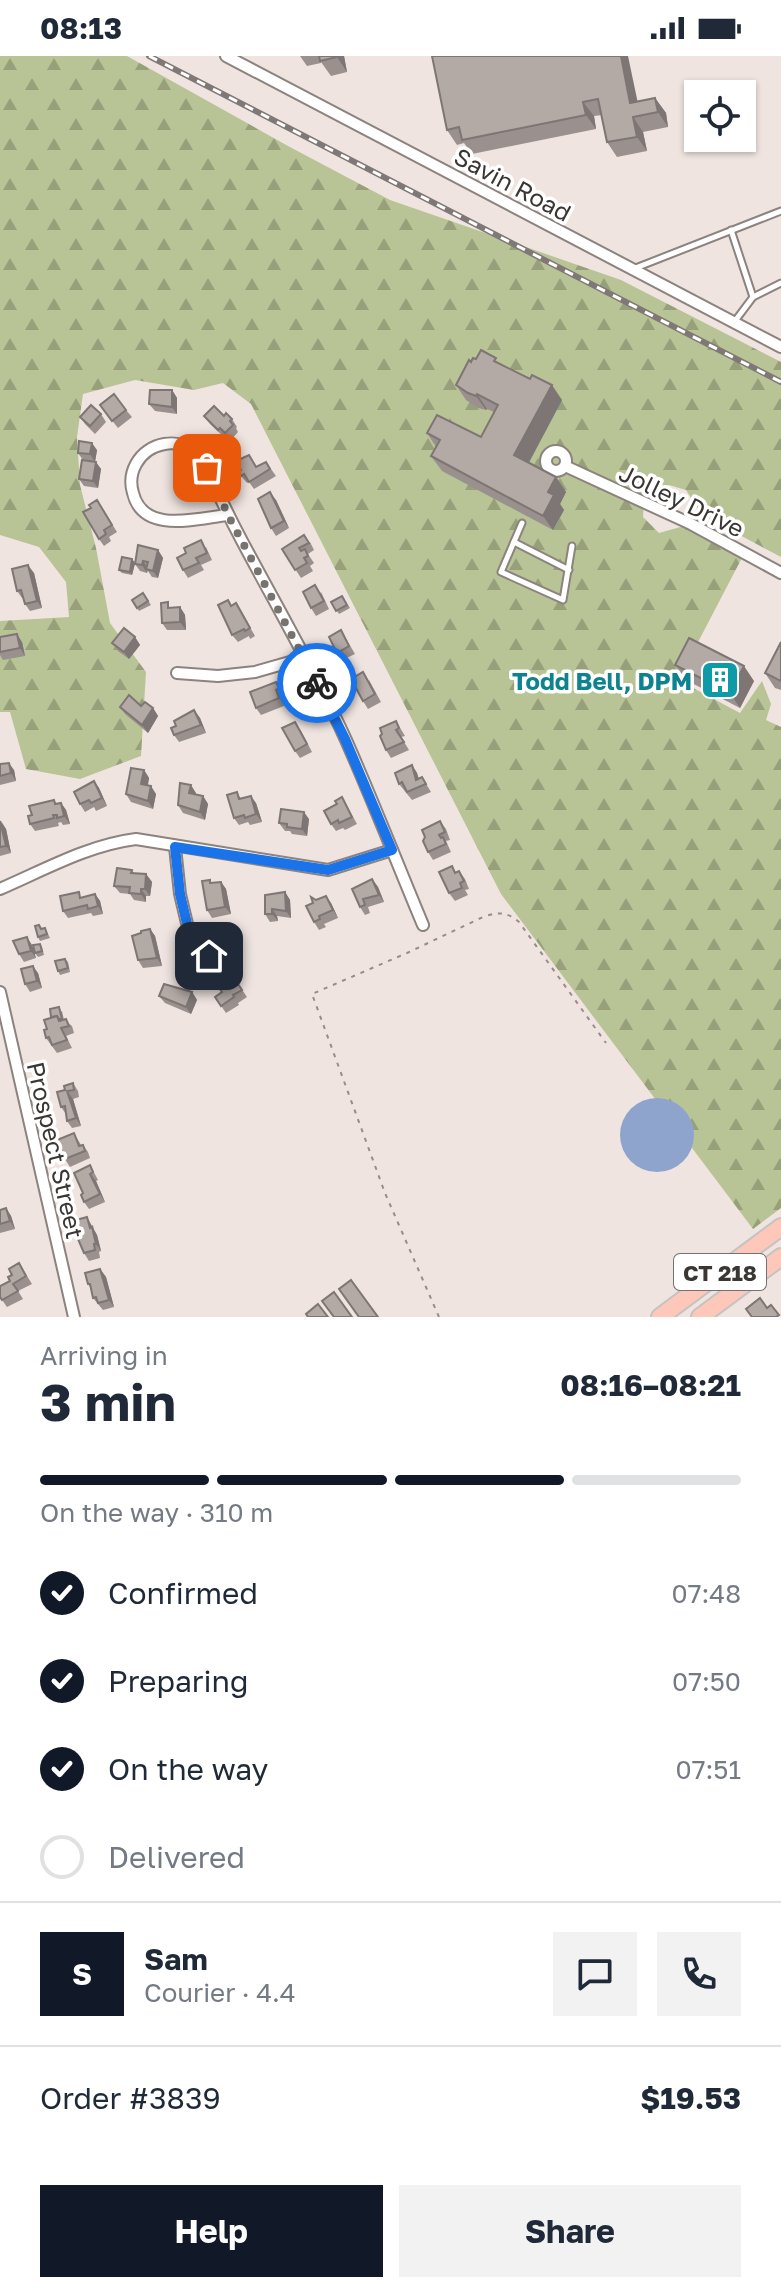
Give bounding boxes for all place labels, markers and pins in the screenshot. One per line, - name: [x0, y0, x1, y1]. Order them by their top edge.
- pin: [173, 434, 241, 502]
- building icon: Todd Bell, DPM: [699, 659, 741, 701]
- place label: Todd Bell, DPM: [512, 666, 692, 695]
- pin: [175, 922, 243, 990]

